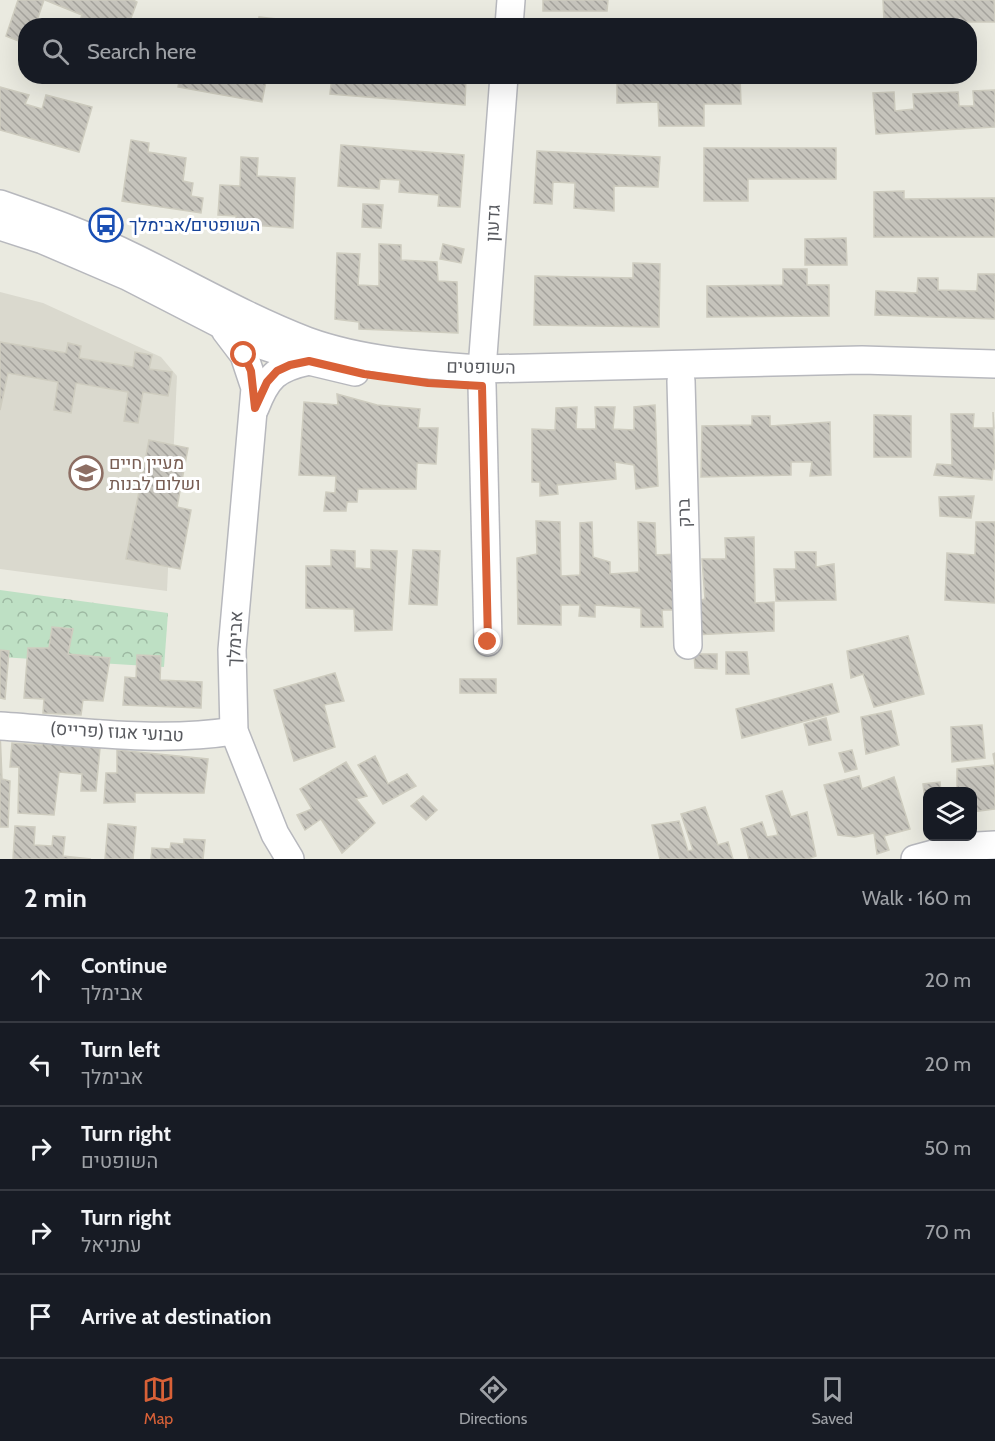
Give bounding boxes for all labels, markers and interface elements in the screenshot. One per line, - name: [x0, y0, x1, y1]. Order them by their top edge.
- search box: [18, 18, 977, 84]
- icon: search: [39, 35, 72, 68]
- text: Search here: [87, 38, 196, 65]
- street label: גדעון: [481, 204, 505, 242]
- bus stop icon: השופטים/אבימלך: [88, 207, 124, 243]
- place label: השופטים/אבימלך: [129, 214, 260, 236]
- route start: [230, 341, 256, 367]
- street label: השופטים: [446, 355, 516, 379]
- place label: מעיין חיים ושלום לבנות: [109, 452, 200, 495]
- school or university icon: מעיין חיים ושלום לבנות: [68, 455, 104, 491]
- street label: ברק: [672, 497, 696, 528]
- street label: אבימלך: [223, 610, 247, 668]
- route end: [474, 628, 500, 654]
- street label: טבועי אגוז (פרייס): [50, 718, 184, 746]
- map controls: [923, 787, 977, 841]
- button: layers: [923, 787, 977, 841]
- text: 2 min: [24, 882, 87, 914]
- text: Walk · 160 m: [862, 886, 971, 910]
- text: Continue: [81, 952, 167, 979]
- icon: ahead: [24, 964, 57, 997]
- text: 20 m: [925, 968, 971, 992]
- text: אבימלך: [81, 981, 143, 1005]
- text: Turn left: [81, 1036, 160, 1063]
- icon: left: [24, 1048, 57, 1081]
- text: 20 m: [925, 1052, 971, 1076]
- text: אבימלך: [81, 1065, 143, 1089]
- text: Turn right: [81, 1120, 171, 1147]
- icon: right: [24, 1132, 57, 1165]
- text: 50 m: [924, 1136, 971, 1160]
- text: השופטים: [81, 1149, 158, 1173]
- text: Turn right: [81, 1204, 171, 1231]
- icon: right: [24, 1216, 57, 1249]
- text: 70 m: [925, 1220, 971, 1244]
- text: עתניאל: [81, 1233, 141, 1257]
- icon: arrive: [24, 1300, 57, 1333]
- text: Arrive at destination: [81, 1303, 271, 1330]
- tab: Map: [142, 1373, 175, 1428]
- tab: Directions: [459, 1373, 527, 1428]
- tab: Saved: [811, 1373, 853, 1428]

